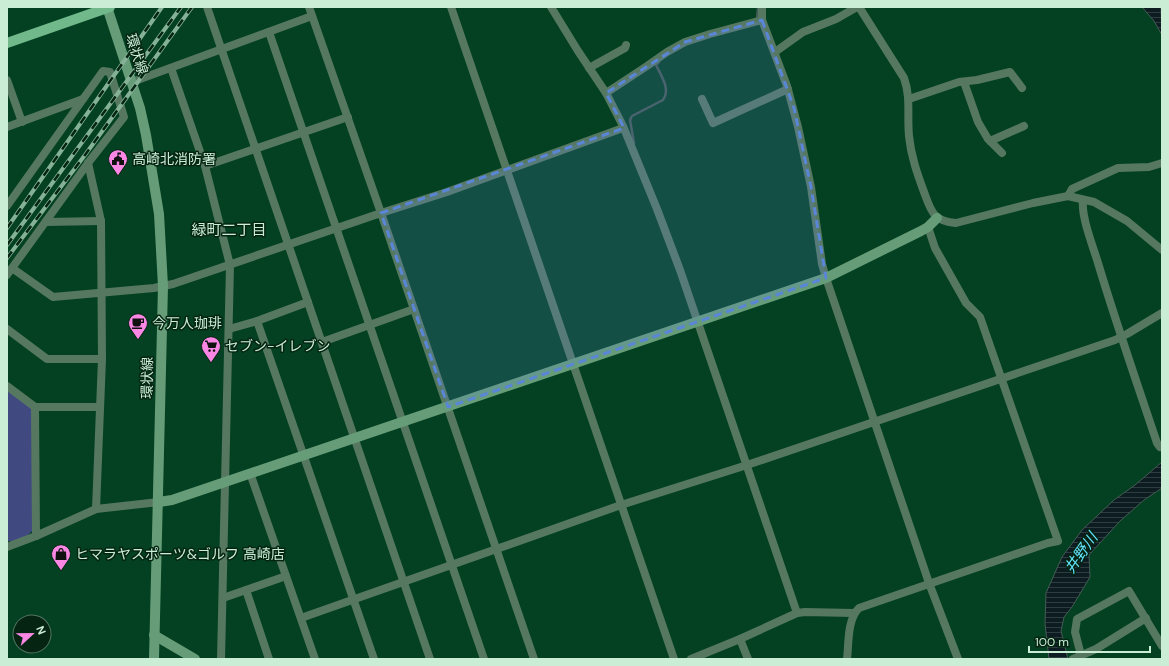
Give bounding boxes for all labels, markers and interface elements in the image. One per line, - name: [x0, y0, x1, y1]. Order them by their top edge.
- street label: 環状線: [122, 31, 152, 77]
- public building icon: 高崎北消防署: [107, 148, 129, 176]
- place label: 高崎北消防署: [132, 150, 216, 168]
- district label: 緑町二丁目: [191, 220, 267, 240]
- cafe icon: 今万人珈琲: [127, 312, 149, 340]
- place label: 今万人珈琲: [152, 314, 222, 332]
- supermarket icon: セブン-イレブン: [200, 335, 222, 363]
- place label: セブン-イレブン: [225, 337, 331, 355]
- street label: 環状線: [138, 357, 156, 399]
- water label: 井野川: [1060, 527, 1103, 577]
- shop icon: ヒマラヤスポーツ&ゴルフ 高崎店: [50, 543, 72, 571]
- place label: ヒマラヤスポーツ&ゴルフ 高崎店: [75, 545, 285, 563]
- north arrow: [12, 614, 52, 654]
- text: N: [33, 624, 49, 637]
- scale bar: [1029, 628, 1150, 654]
- text: 100 m: [1035, 634, 1069, 650]

